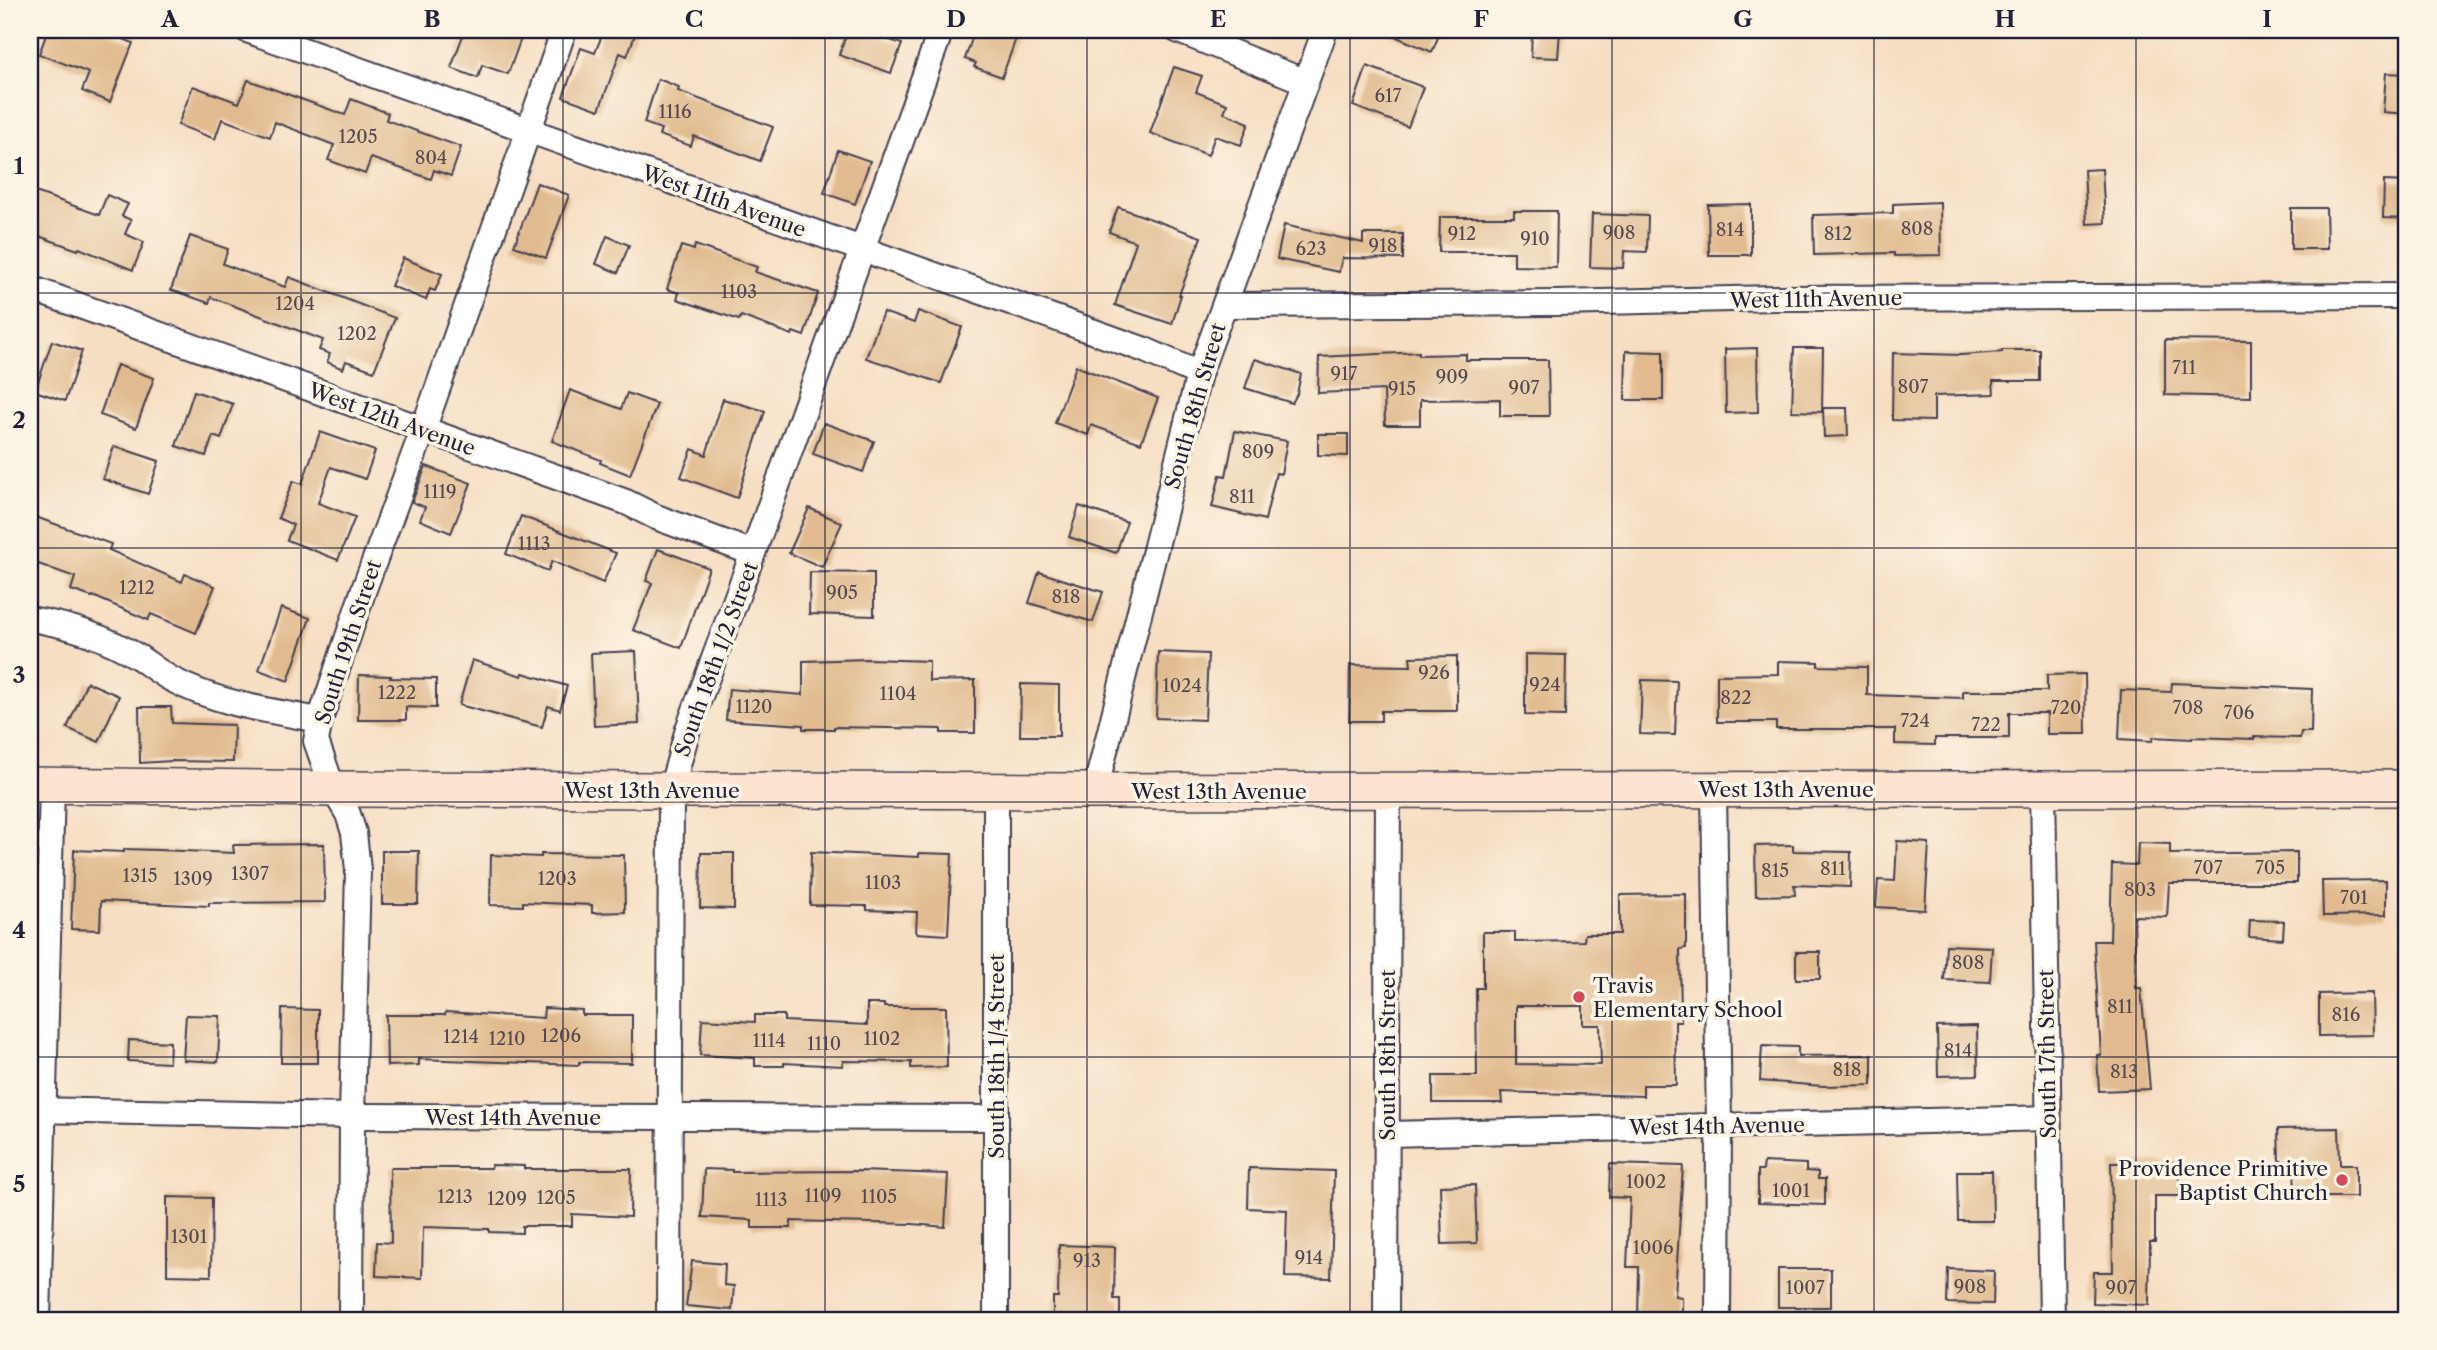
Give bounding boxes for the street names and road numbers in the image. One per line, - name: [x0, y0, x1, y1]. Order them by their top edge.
- street label: West 11th Avenue: [638, 159, 809, 242]
- street label: West 11th Avenue: [1728, 285, 1903, 313]
- street label: South 18th Street: [1159, 320, 1231, 492]
- street label: West 12th Avenue: [304, 377, 479, 461]
- street label: South 19th Street: [310, 556, 387, 727]
- street label: South 18th 1/2 Street: [669, 558, 763, 760]
- street label: West 13th Avenue: [1697, 777, 1874, 802]
- street label: West 13th Avenue: [563, 778, 740, 803]
- street label: West 13th Avenue: [1130, 779, 1307, 804]
- street label: South 18th 1/4 Street: [984, 953, 1009, 1159]
- street label: South 18th Street: [1375, 969, 1400, 1141]
- street label: South 17th Street: [2033, 969, 2061, 1139]
- street label: West 14th Avenue: [424, 1105, 601, 1130]
- street label: West 14th Avenue: [1628, 1112, 1805, 1140]

